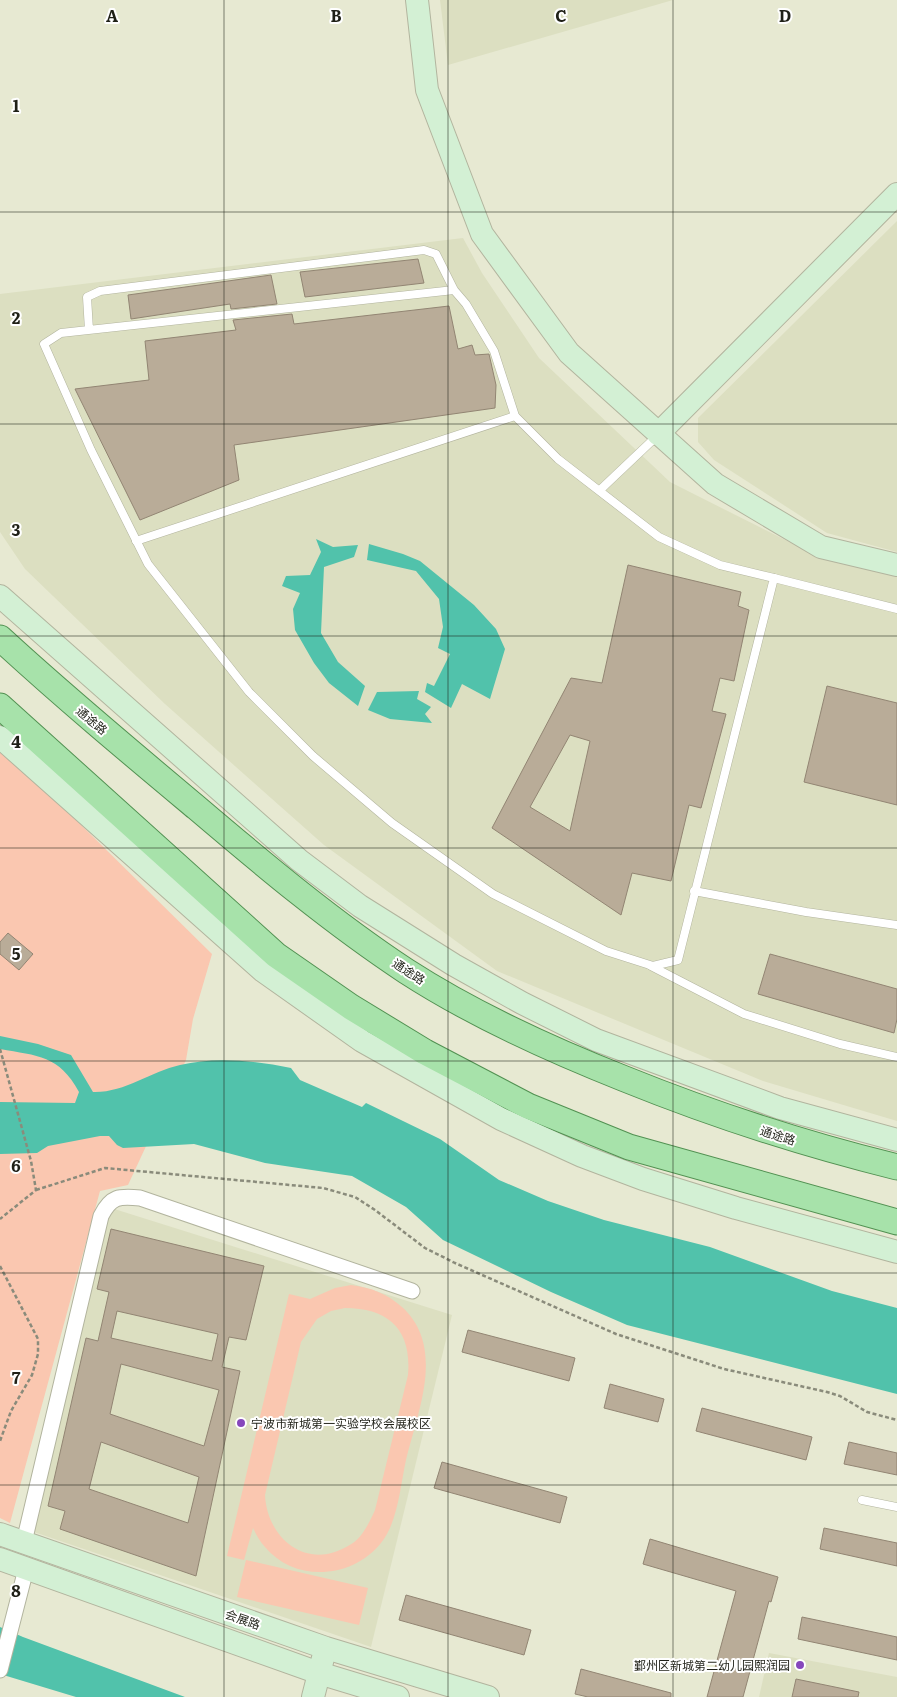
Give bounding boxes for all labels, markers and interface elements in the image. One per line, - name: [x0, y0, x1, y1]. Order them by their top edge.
- text: A: [106, 3, 118, 27]
- text: B: [330, 3, 342, 27]
- text: C: [555, 3, 567, 27]
- text: D: [779, 3, 791, 27]
- text: 1: [13, 93, 20, 117]
- text: 2: [12, 305, 21, 329]
- text: 3: [12, 517, 21, 541]
- street label: 通途路: [72, 702, 112, 738]
- text: 4: [11, 729, 21, 753]
- text: 5: [12, 941, 21, 965]
- street label: 通途路: [389, 954, 429, 988]
- street label: 通途路: [758, 1121, 798, 1149]
- text: 6: [11, 1153, 21, 1177]
- text: 7: [12, 1365, 21, 1389]
- place label: 宁波市新城第一实验学校会展校区: [251, 1414, 431, 1432]
- marker: 宁波市新城第一实验学校会展校区: [235, 1417, 247, 1429]
- text: 8: [11, 1578, 21, 1602]
- street label: 会展路: [223, 1605, 263, 1633]
- place label: 鄞州区新城第二幼儿园熙润园: [634, 1656, 790, 1674]
- marker: 鄞州区新城第二幼儿园熙润园: [794, 1659, 806, 1671]

